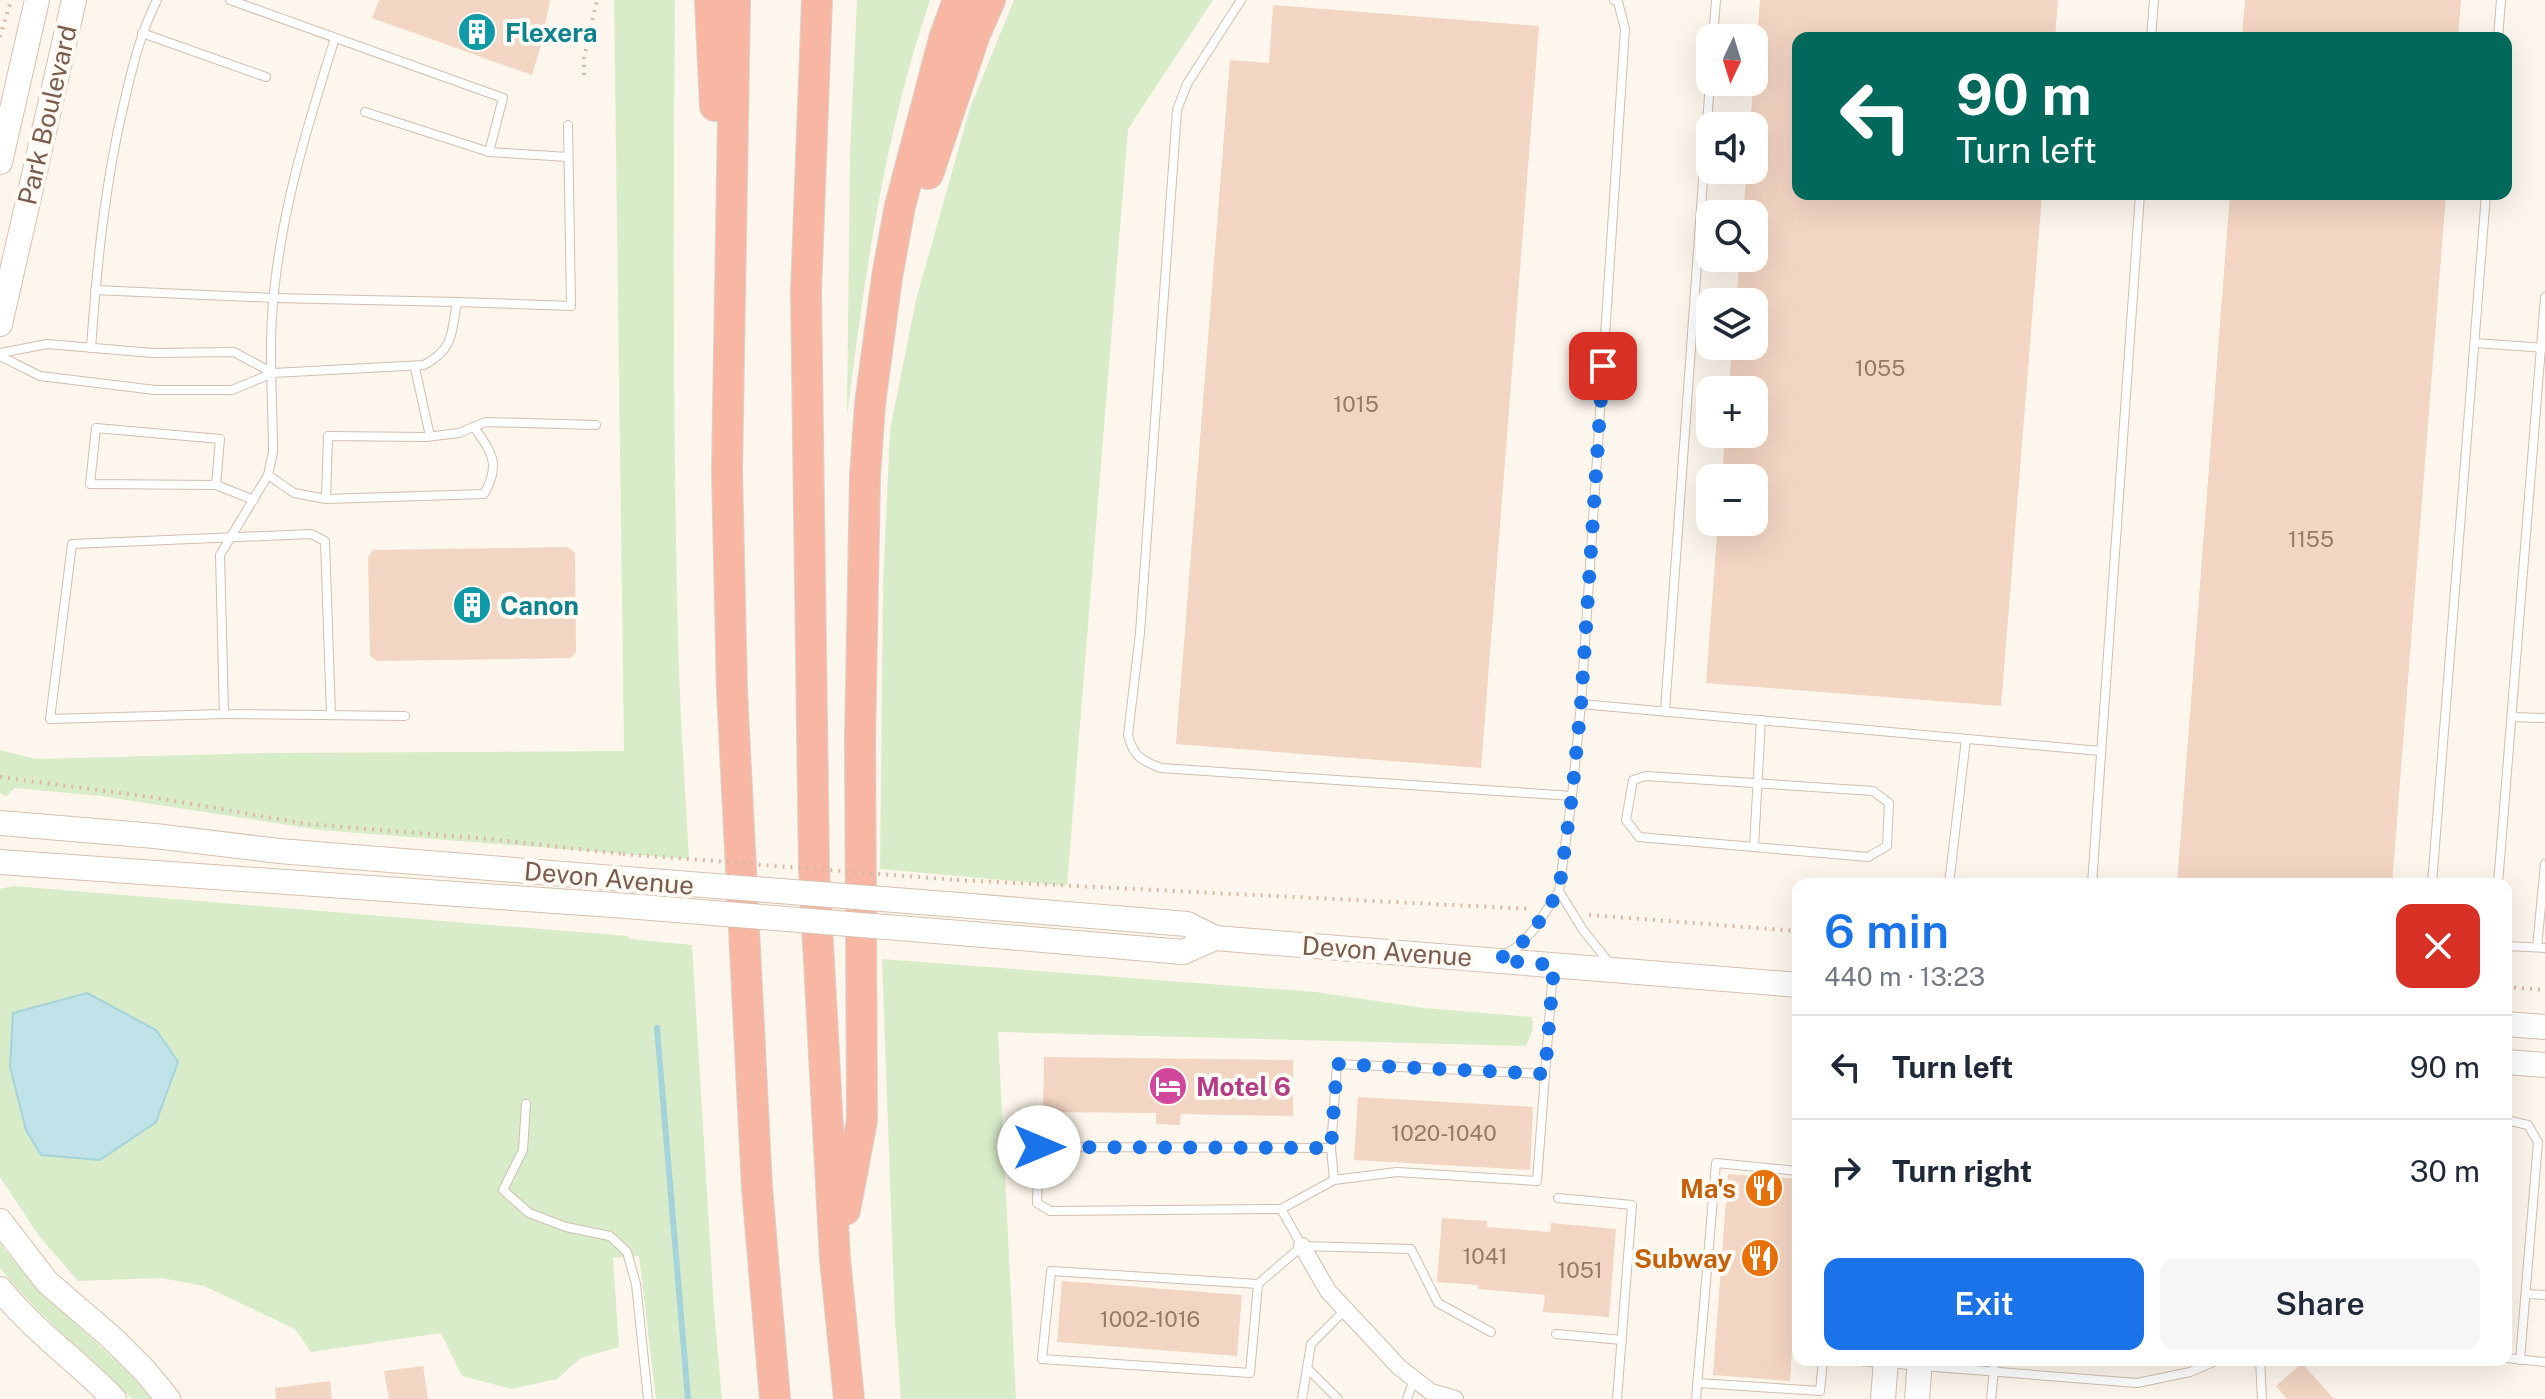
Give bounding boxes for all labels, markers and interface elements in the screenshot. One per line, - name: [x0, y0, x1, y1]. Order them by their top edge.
- building icon: Flexera: [456, 11, 498, 53]
- place label: Flexera: [505, 17, 597, 48]
- street label: Park Boulevard: [11, 22, 83, 208]
- north arrow: [1696, 24, 1768, 96]
- map controls: [1696, 24, 1768, 536]
- text: 90 m: [1956, 62, 2092, 128]
- icon: left: [1824, 64, 1928, 168]
- button: sound: [1696, 112, 1768, 184]
- text: Turn left: [1956, 129, 2097, 171]
- button: search: [1696, 200, 1768, 272]
- button: layers: [1696, 288, 1768, 360]
- pin: [1569, 332, 1637, 400]
- icon: arrive: [1581, 344, 1625, 388]
- house number: 1055: [1855, 355, 1905, 381]
- button: +: [1696, 376, 1768, 448]
- house number: 1015: [1333, 391, 1379, 417]
- button: −: [1696, 464, 1768, 536]
- house number: 1155: [2288, 526, 2334, 552]
- building icon: Canon: [451, 584, 493, 626]
- place label: Canon: [500, 590, 579, 621]
- street label: Devon Avenue: [523, 855, 695, 901]
- text: 6 min: [1824, 902, 1949, 959]
- button: close: [2396, 904, 2480, 988]
- street label: Devon Avenue: [1301, 930, 1473, 972]
- text: 440 m · 13:23: [1824, 961, 1985, 992]
- icon: left: [1824, 1045, 1868, 1089]
- text: Turn left: [1892, 1049, 2013, 1085]
- text: 90 m: [2410, 1049, 2480, 1085]
- hotel icon: Motel 6: [1147, 1065, 1189, 1107]
- place label: Motel 6: [1196, 1071, 1291, 1102]
- position arrow: [997, 1105, 1081, 1189]
- house number: 1020-1040: [1391, 1120, 1497, 1146]
- icon: right: [1824, 1149, 1868, 1193]
- text: Turn right: [1892, 1153, 2032, 1189]
- text: 30 m: [2410, 1153, 2480, 1189]
- restaurant icon: Ma's: [1743, 1167, 1785, 1209]
- place label: Ma's: [1680, 1173, 1736, 1204]
- restaurant icon: Subway: [1739, 1237, 1781, 1279]
- house number: 1041: [1462, 1243, 1508, 1269]
- place label: Subway: [1634, 1243, 1732, 1274]
- house number: 1051: [1557, 1257, 1603, 1283]
- button: Exit: [1824, 1258, 2144, 1350]
- button: Share: [2160, 1258, 2480, 1350]
- house number: 1002-1016: [1100, 1306, 1200, 1332]

